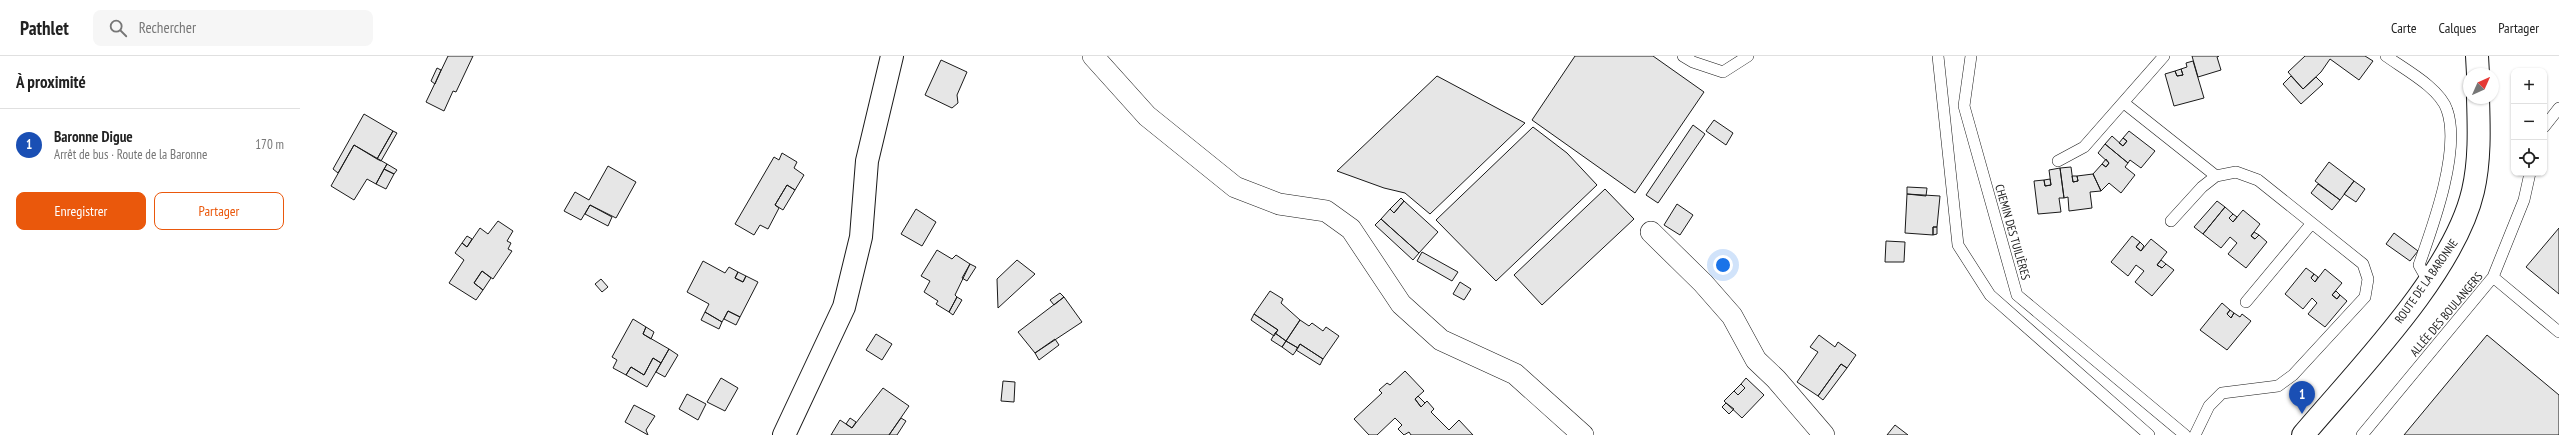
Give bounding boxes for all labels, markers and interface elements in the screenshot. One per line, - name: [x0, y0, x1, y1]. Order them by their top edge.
- search box: [93, 10, 373, 46]
- text: Pathlet: [20, 16, 69, 40]
- icon: search: [107, 17, 129, 39]
- text: Rechercher: [139, 18, 196, 37]
- text: Carte: [2391, 19, 2416, 37]
- text: Calques: [2438, 19, 2476, 37]
- text: Partager: [2498, 19, 2539, 37]
- north arrow: [2463, 68, 2499, 104]
- map controls: [2511, 68, 2547, 176]
- button: +: [2511, 68, 2547, 104]
- text: À proximité: [16, 71, 86, 93]
- button: −: [2511, 104, 2547, 140]
- text: Baronne Digue: [54, 127, 133, 146]
- text: 1: [26, 136, 32, 153]
- text: 170 m: [255, 136, 284, 153]
- button: locate: [2511, 140, 2547, 176]
- text: Arrêt de bus · Route de la Baronne: [54, 146, 207, 163]
- street label: CHEMIN DES TUILIÈRES: [1992, 182, 2034, 282]
- button: Enregistrer: [16, 192, 146, 230]
- button: Partager: [154, 192, 284, 230]
- street label: ROUTE DE LA BARONNE: [2391, 236, 2461, 326]
- your location: [1713, 255, 1733, 275]
- street label: ALLÉE DES BOULANGERS: [2406, 269, 2486, 359]
- pin: 1: [2289, 381, 2315, 414]

